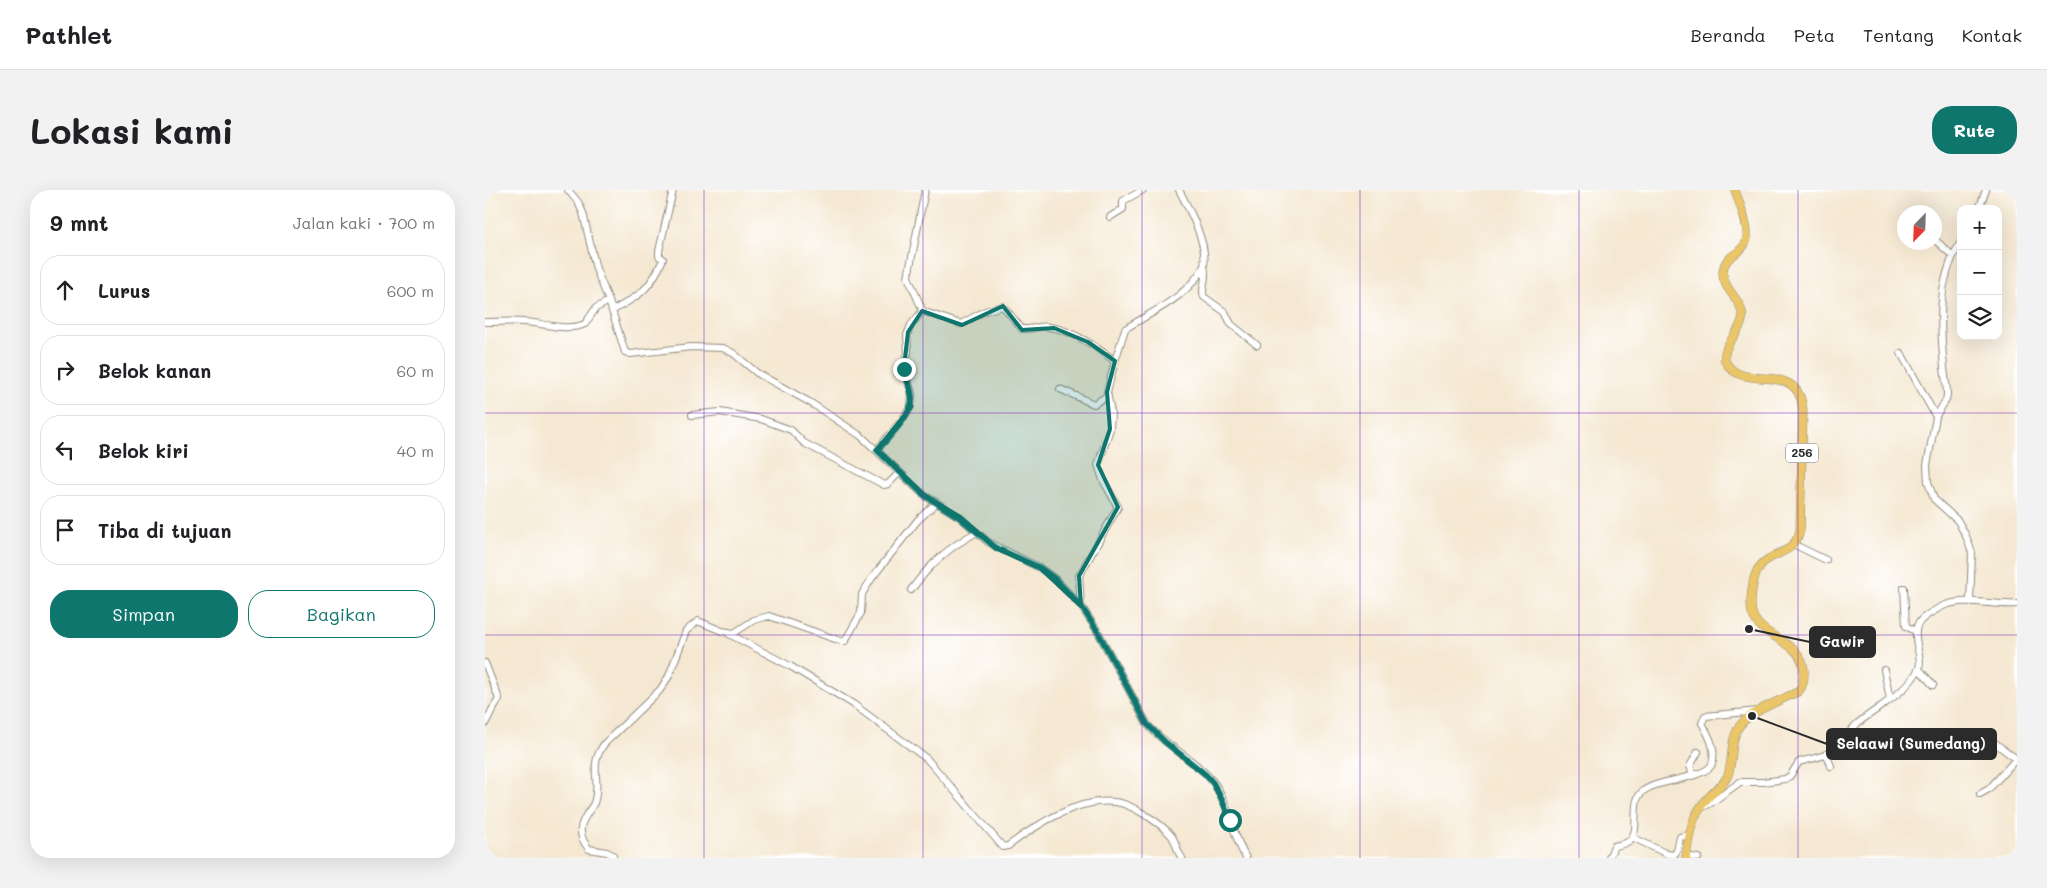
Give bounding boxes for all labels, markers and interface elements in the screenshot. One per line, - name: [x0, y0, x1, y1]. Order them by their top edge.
- text: Pathlet: [25, 19, 112, 50]
- text: Beranda: [1691, 23, 1766, 47]
- text: Peta: [1794, 23, 1835, 47]
- text: Tentang: [1863, 23, 1934, 47]
- text: Kontak: [1962, 23, 2022, 47]
- button: Rute: [1932, 106, 2017, 154]
- text: Lokasi kami: [30, 107, 234, 153]
- north arrow: [1897, 205, 1942, 250]
- map controls: [1957, 205, 2002, 340]
- button: +: [1957, 205, 2002, 250]
- text: 9 mnt: [50, 209, 108, 236]
- text: Jalan kaki · 700 m: [293, 212, 435, 233]
- button: −: [1957, 250, 2002, 295]
- icon: ahead: [51, 276, 79, 304]
- text: Lurus: [98, 278, 150, 303]
- text: 600 m: [387, 280, 434, 301]
- button: layers: [1957, 295, 2002, 340]
- icon: right: [51, 356, 79, 384]
- text: Belok kanan: [98, 358, 211, 383]
- route end: [893, 358, 916, 381]
- text: 60 m: [397, 360, 434, 381]
- icon: left: [51, 436, 79, 464]
- text: Belok kiri: [98, 438, 189, 463]
- text: 40 m: [397, 440, 434, 461]
- road number: 256: [1786, 444, 1818, 462]
- icon: arrive: [51, 516, 79, 544]
- text: Tiba di tujuan: [98, 518, 231, 543]
- button: Simpan: [50, 590, 238, 638]
- button: Bagikan: [248, 590, 435, 638]
- callout: Gawir: [1810, 627, 1875, 657]
- text: Gawir: [1819, 631, 1865, 651]
- callout: Selaawi (Sumedang): [1827, 729, 1996, 759]
- text: Selaawi (Sumedang): [1836, 733, 1986, 753]
- route start: [1219, 809, 1242, 832]

